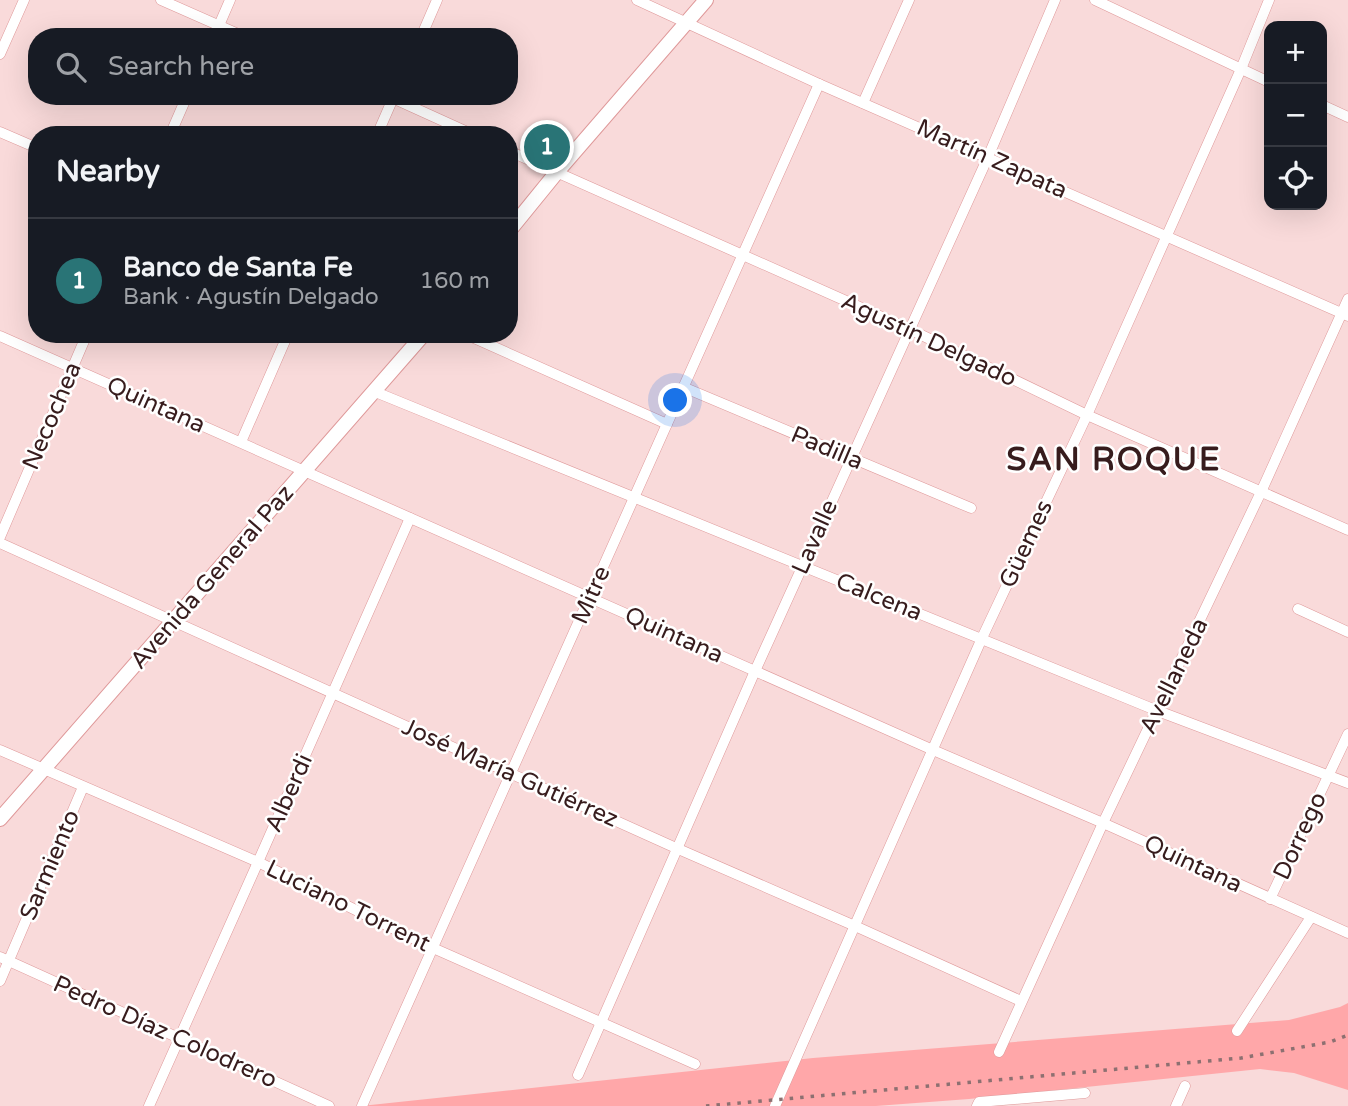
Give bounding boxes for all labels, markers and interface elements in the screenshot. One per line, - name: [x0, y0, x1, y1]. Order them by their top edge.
- map controls: [1264, 21, 1327, 210]
- button: +: [1264, 21, 1327, 84]
- search box: [28, 28, 518, 105]
- icon: search: [52, 48, 90, 86]
- text: Search here: [108, 51, 254, 82]
- button: −: [1264, 84, 1327, 147]
- street label: Martín Zapata: [912, 113, 1072, 205]
- pin: 1: [524, 121, 570, 173]
- button: locate: [1264, 147, 1327, 210]
- text: Nearby: [56, 153, 160, 190]
- text: Banco de Santa Fe: [123, 252, 353, 283]
- text: 1: [72, 267, 86, 295]
- text: 160 m: [420, 267, 490, 295]
- text: Bank · Agustín Delgado: [123, 283, 379, 311]
- street label: Agustín Delgado: [837, 287, 1021, 393]
- street label: Necochea: [16, 358, 88, 474]
- street label: Quintana: [102, 370, 210, 440]
- your location: [658, 383, 692, 417]
- street label: Padilla: [787, 420, 867, 476]
- district label: SAN ROQUE: [1006, 441, 1222, 479]
- street label: Avenida General Paz: [124, 479, 300, 675]
- street label: Lavalle: [786, 495, 844, 579]
- street label: Güemes: [993, 495, 1059, 593]
- street label: Mitre: [565, 561, 617, 629]
- street label: Calcena: [832, 567, 926, 627]
- street label: Quintana: [620, 600, 728, 670]
- street label: Avellaneda: [1133, 613, 1215, 739]
- street label: José María Gutiérrez: [397, 712, 623, 834]
- street label: Alberdi: [259, 749, 319, 837]
- street label: Dorrego: [1267, 787, 1333, 885]
- street label: Sarmiento: [14, 805, 86, 925]
- street label: Quintana: [1139, 829, 1247, 899]
- street label: Luciano Torrent: [261, 854, 435, 958]
- street label: Pedro Díaz Colodrero: [49, 970, 281, 1094]

